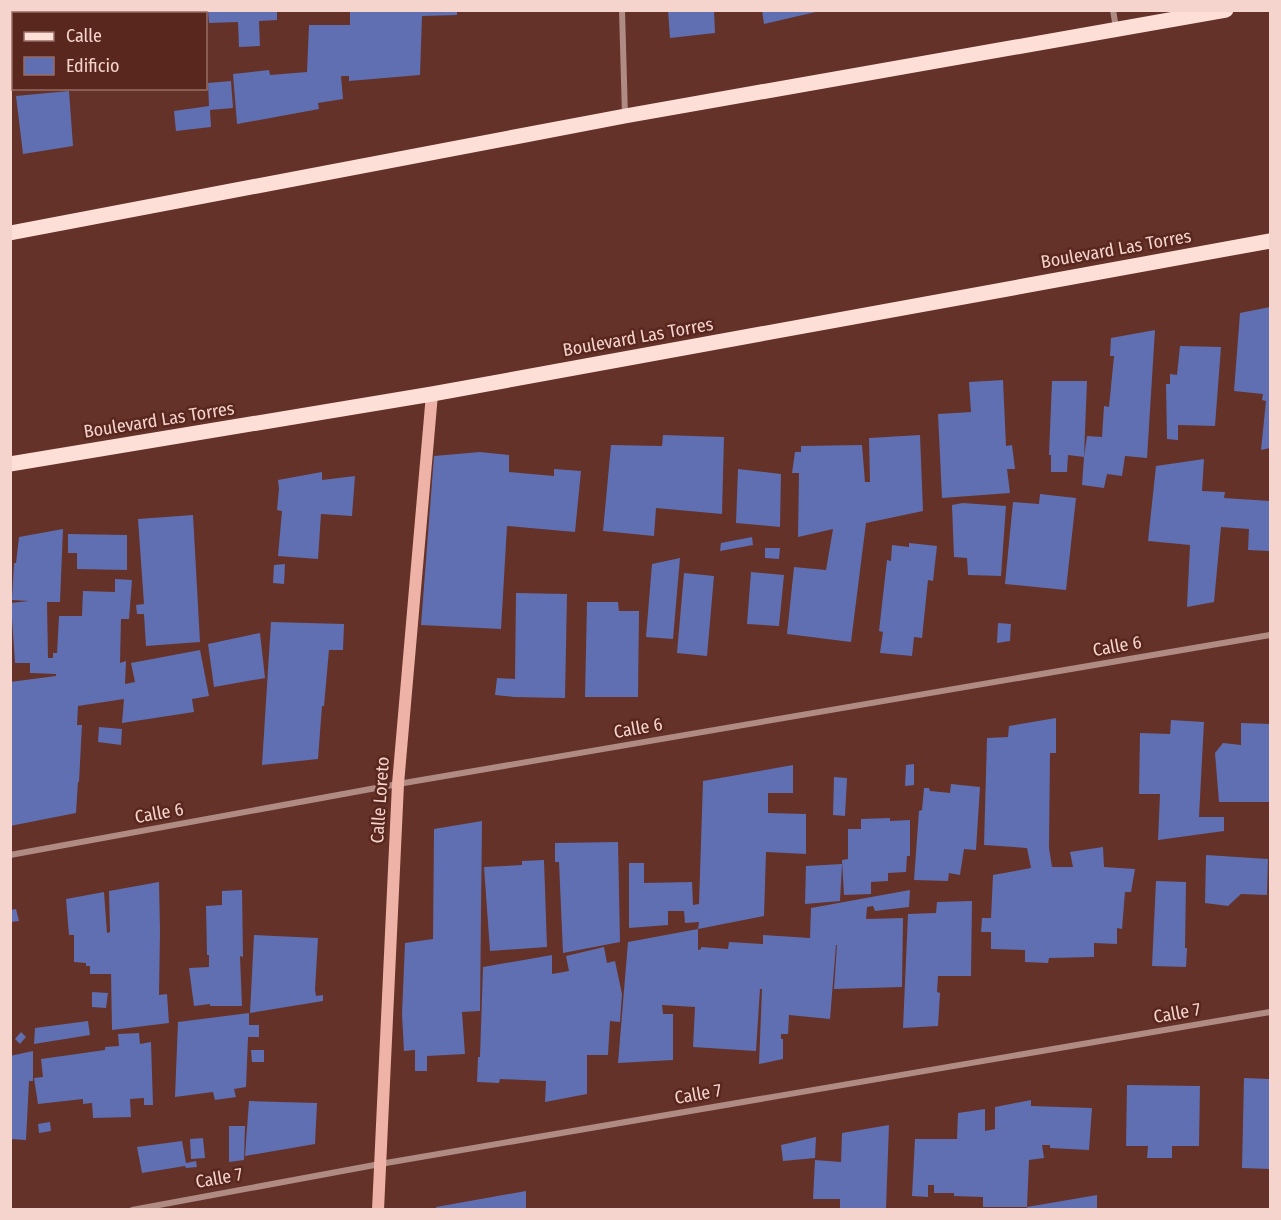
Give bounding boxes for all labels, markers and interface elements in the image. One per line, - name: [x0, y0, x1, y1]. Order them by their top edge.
- legend: [12, 12, 207, 90]
- text: Calle: [66, 25, 102, 47]
- text: Edificio: [66, 55, 119, 77]
- street label: Boulevard Las Torres: [1039, 225, 1193, 273]
- street label: Boulevard Las Torres: [561, 313, 715, 361]
- street label: Boulevard Las Torres: [82, 397, 236, 443]
- street label: Calle 6: [1091, 631, 1143, 661]
- street label: Calle 6: [612, 713, 664, 743]
- street label: Calle Loreto: [366, 756, 394, 844]
- street label: Calle 6: [133, 798, 185, 828]
- street label: Calle 7: [1152, 998, 1202, 1028]
- street label: Calle 7: [673, 1079, 723, 1109]
- street label: Calle 7: [194, 1163, 244, 1193]

